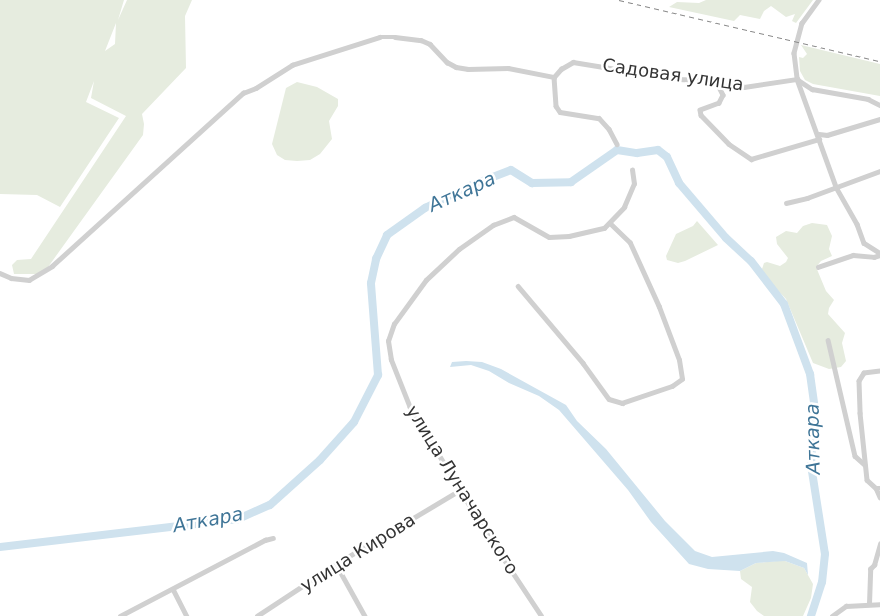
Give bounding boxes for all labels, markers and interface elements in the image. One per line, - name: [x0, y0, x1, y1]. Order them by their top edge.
- street label: Садовая улица: [601, 54, 745, 96]
- water label: Аткара: [425, 167, 499, 217]
- street label: улица Луначарского: [401, 402, 523, 578]
- water label: Аткара: [801, 403, 825, 475]
- water label: Аткара: [171, 503, 245, 537]
- street label: улица Кирова: [297, 509, 419, 597]

